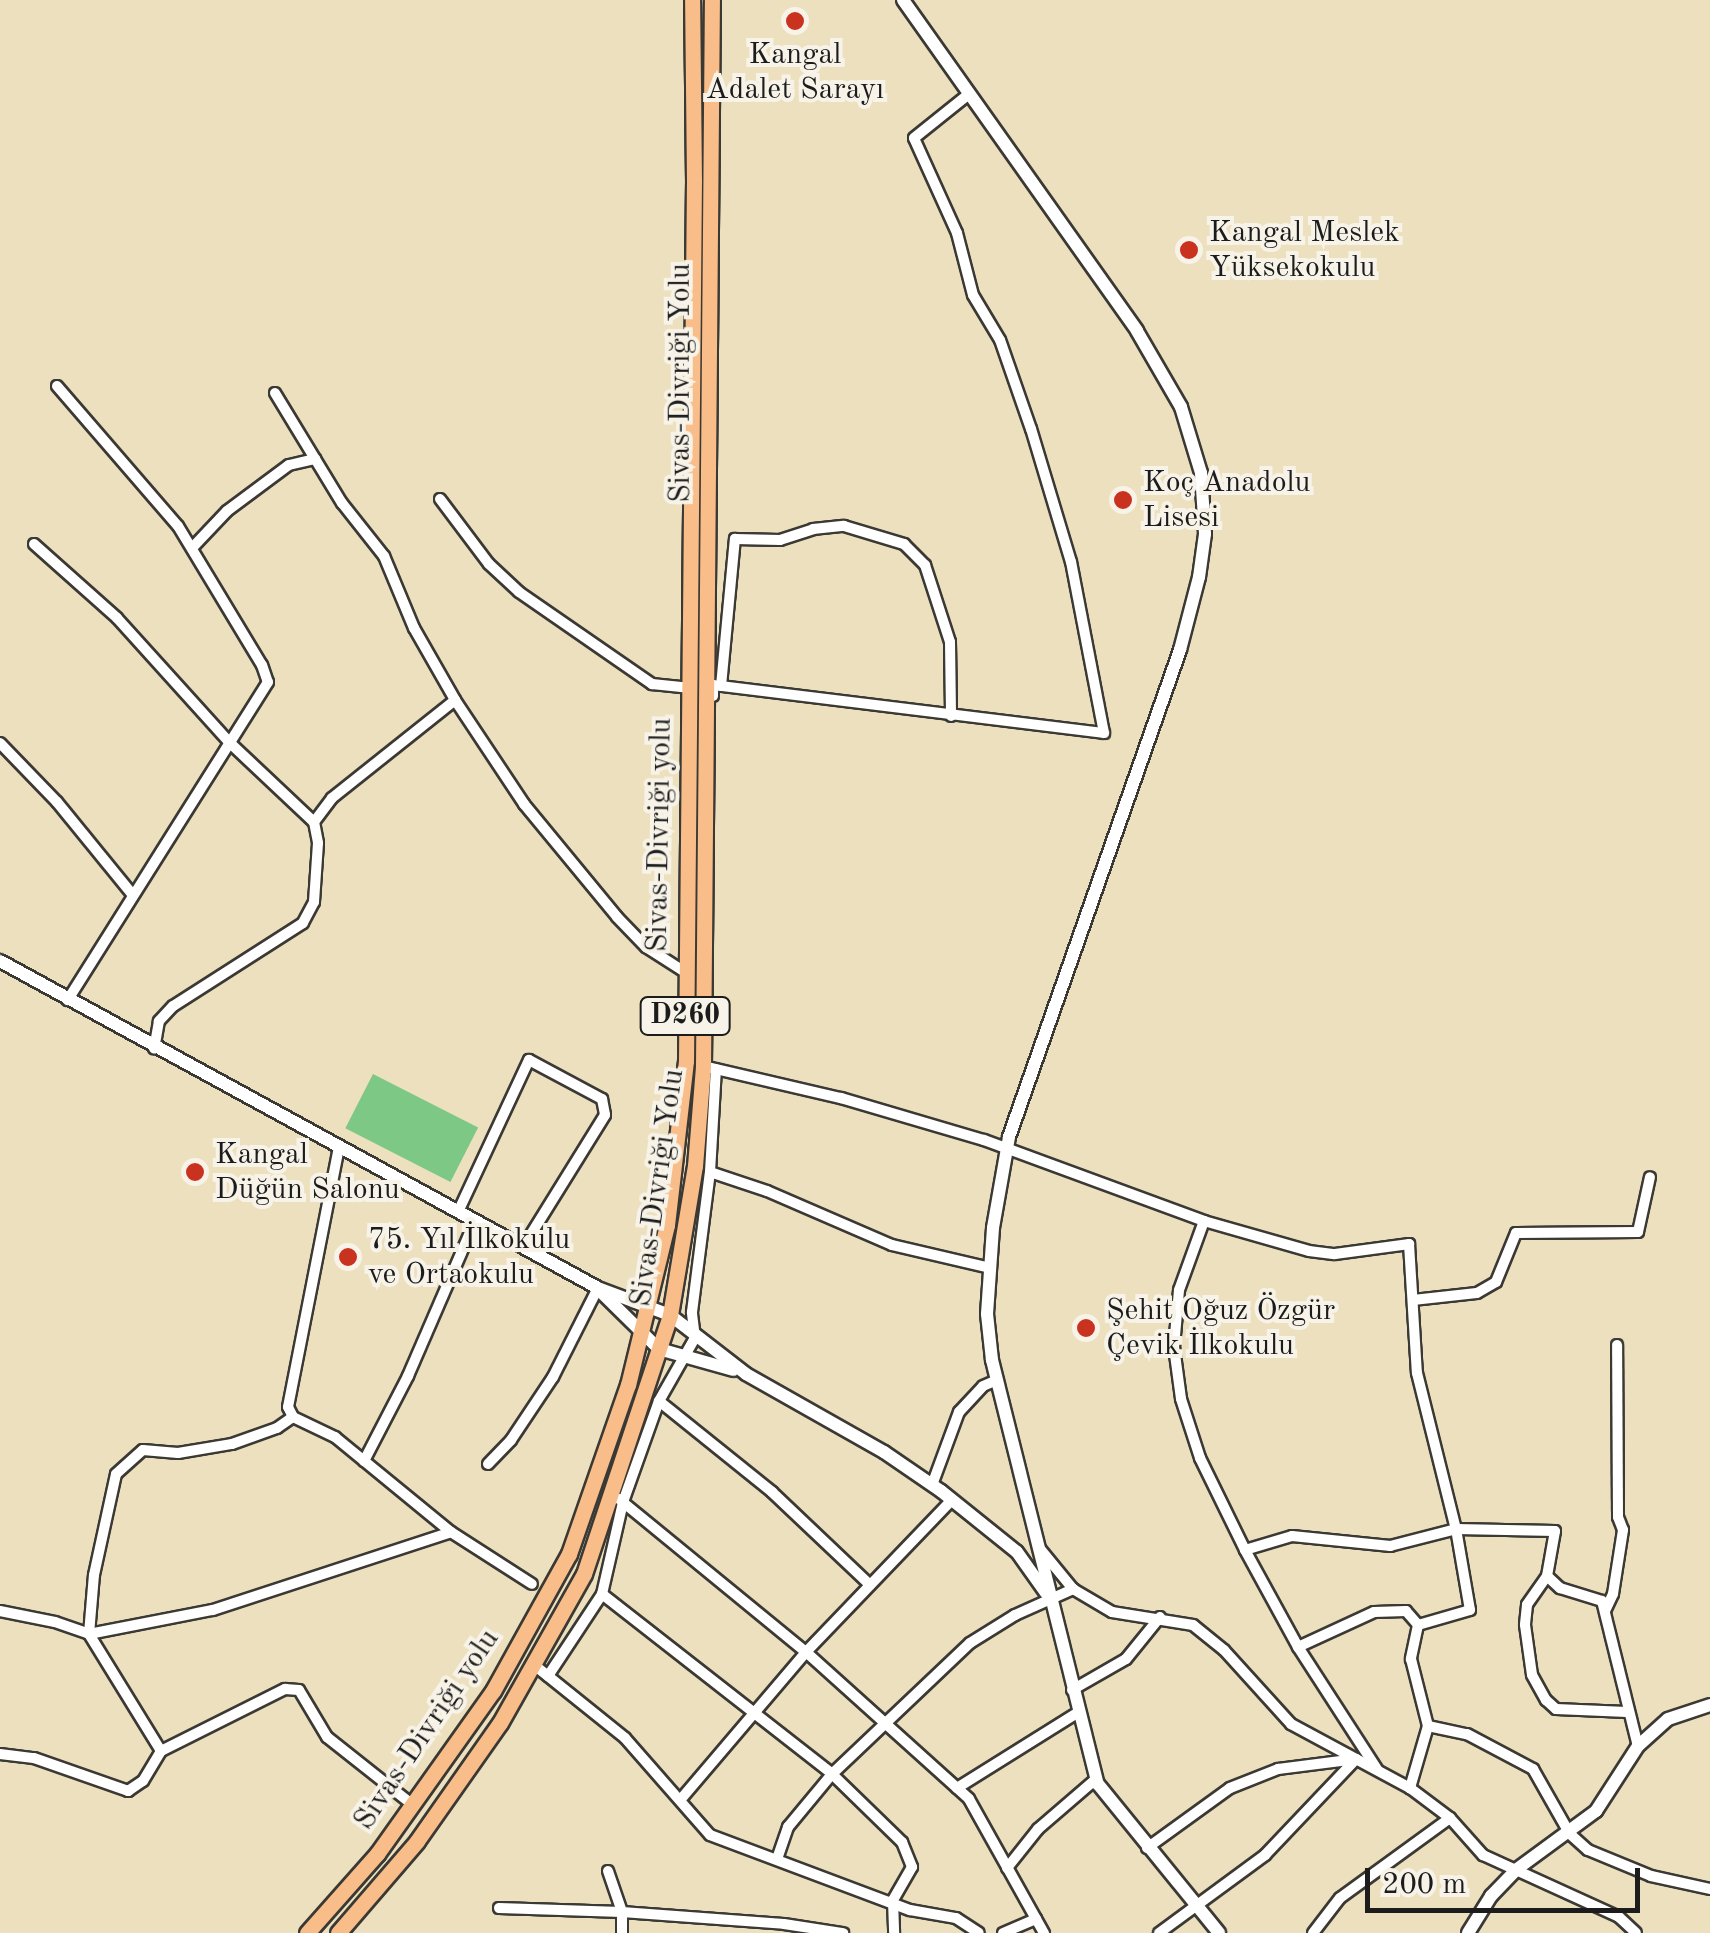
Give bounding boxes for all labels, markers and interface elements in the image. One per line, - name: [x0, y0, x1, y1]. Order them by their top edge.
- marker: Kangal Adalet Sarayı: [784, 10, 806, 32]
- place label: Kangal Adalet Sarayı: [706, 37, 884, 108]
- place label: Kangal Meslek Yüksekokulu: [1209, 215, 1400, 286]
- marker: Kangal Meslek Yüksekokulu: [1178, 239, 1200, 261]
- street label: Sivas-Divriği Yolu: [663, 263, 699, 503]
- place label: Koç Anadolu Lisesi: [1143, 465, 1311, 536]
- marker: Koç Anadolu Lisesi: [1112, 489, 1134, 511]
- street label: Sivas-Divriği yolu: [640, 717, 680, 953]
- road number: D260: [638, 993, 732, 1039]
- street label: Sivas-Divriği Yolu: [623, 1067, 693, 1309]
- place label: Kangal Düğün Salonu: [215, 1137, 400, 1208]
- marker: Kangal Düğün Salonu: [184, 1161, 206, 1183]
- place label: 75. Yıl İlkokulu ve Ortaokulu: [368, 1222, 570, 1292]
- marker: 75. Yıl İlkokulu ve Ortaokulu: [337, 1246, 359, 1268]
- place label: Şehit Oğuz Özgür Çevik İlkokulu: [1106, 1293, 1335, 1364]
- marker: Şehit Oğuz Özgür Çevik İlkokulu: [1075, 1317, 1097, 1339]
- street label: Sivas-Divriği yolu: [347, 1623, 507, 1837]
- scale bar: [1370, 1848, 1645, 1910]
- text: 200 m: [1382, 1870, 1466, 1900]

